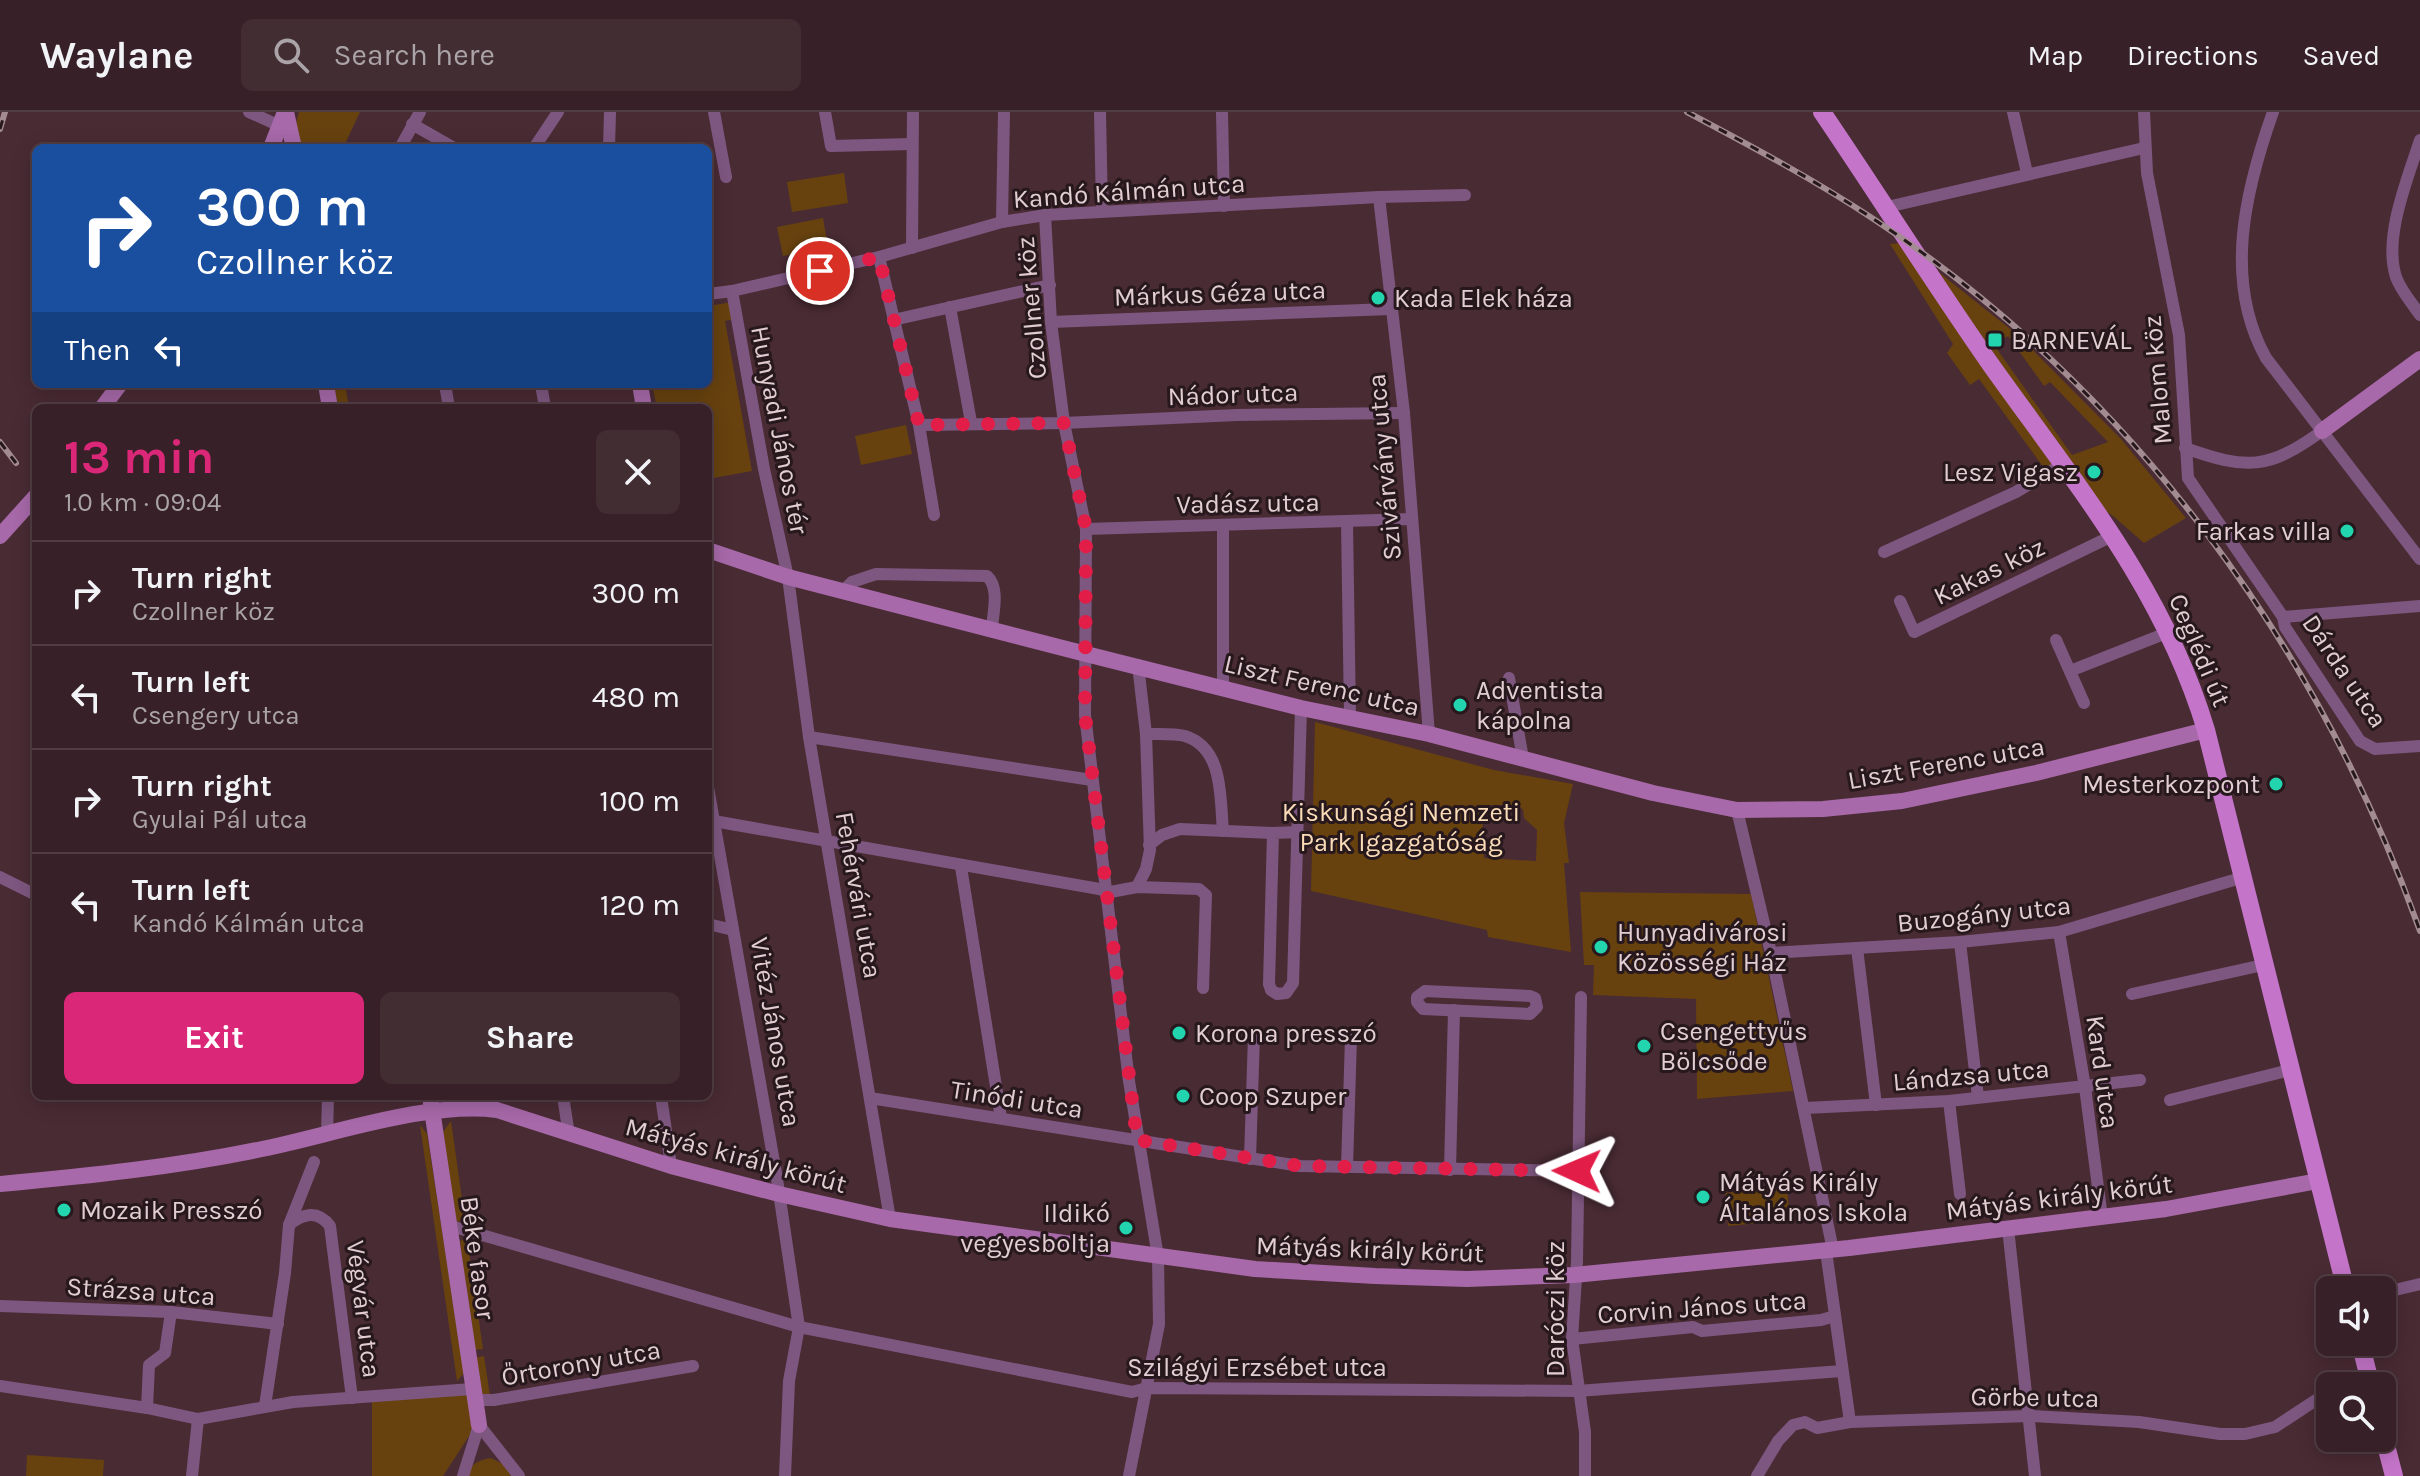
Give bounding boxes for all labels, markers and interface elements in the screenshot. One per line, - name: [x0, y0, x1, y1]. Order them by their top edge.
- search box: [241, 19, 801, 91]
- text: Waylane: [40, 33, 193, 78]
- icon: search: [269, 33, 313, 77]
- text: Search here: [333, 37, 495, 73]
- text: Map: [2028, 39, 2083, 72]
- text: Directions: [2127, 39, 2259, 72]
- text: Saved: [2303, 39, 2380, 72]
- street label: Kandó Kálmán utca: [1012, 168, 1246, 215]
- text: 300 m: [196, 174, 369, 239]
- icon: right: [64, 176, 168, 280]
- street label: Czollner köz: [1010, 235, 1053, 380]
- pin: [786, 237, 854, 305]
- text: Czollner köz: [196, 241, 394, 283]
- icon: arrive: [798, 249, 842, 293]
- street label: Márkus Géza utca: [1113, 274, 1327, 313]
- place label: Kada Elek háza: [1394, 283, 1573, 314]
- marker: Kada Elek háza: [1369, 289, 1387, 307]
- street label: Malom köz: [2136, 314, 2179, 446]
- street label: Hunyadi János tér: [744, 323, 815, 538]
- place label: BARNEVÁL: [2011, 324, 2131, 356]
- icon: left: [147, 328, 191, 372]
- marker: BARNEVÁL: [1986, 331, 2004, 349]
- text: Then: [64, 332, 131, 368]
- street label: Szivárvány utca: [1361, 372, 1408, 562]
- street label: Nádor utca: [1167, 377, 1299, 412]
- text: 13 min: [64, 429, 214, 485]
- button: close: [596, 430, 680, 514]
- place label: Lesz Vigasz: [1943, 457, 2078, 488]
- marker: Lesz Vigasz: [2085, 463, 2103, 481]
- text: 1.0 km · 09:04: [64, 487, 221, 518]
- street label: Vadász utca: [1176, 487, 1320, 520]
- place label: Farkas villa: [2196, 516, 2331, 547]
- marker: Farkas villa: [2338, 522, 2356, 540]
- street label: Kakas köz: [1928, 531, 2050, 612]
- text: Turn right: [132, 560, 272, 596]
- icon: right: [64, 571, 108, 615]
- text: 300 m: [591, 575, 680, 611]
- street label: Ceglédi út: [2162, 589, 2237, 711]
- text: Czollner köz: [132, 596, 275, 627]
- street label: Dárda utca: [2295, 609, 2394, 734]
- street label: Liszt Ferenc utca: [1221, 648, 1423, 723]
- text: Turn left: [132, 664, 250, 700]
- icon: left: [64, 675, 108, 719]
- place label: Adventista kápolna: [1476, 675, 1604, 736]
- text: 480 m: [592, 679, 680, 715]
- marker: Adventista kápolna: [1451, 696, 1469, 714]
- text: Csengery utca: [132, 700, 300, 731]
- street label: Liszt Ferenc utca: [1845, 731, 2047, 796]
- text: Turn right: [132, 768, 272, 804]
- place label: Mesterkozpont: [2082, 769, 2260, 800]
- marker: Mesterkozpont: [2267, 775, 2285, 793]
- icon: right: [64, 779, 108, 823]
- text: 100 m: [599, 783, 680, 819]
- park label: Kiskunsági Nemzeti Park Igazgatóság: [1282, 797, 1520, 858]
- text: Gyulai Pál utca: [132, 804, 308, 835]
- street label: Fehérvári utca: [829, 809, 888, 981]
- text: Turn left: [132, 872, 250, 908]
- icon: left: [64, 883, 108, 927]
- text: 120 m: [600, 887, 680, 923]
- street label: Buzogány utca: [1896, 890, 2073, 939]
- text: Kandó Kálmán utca: [132, 908, 365, 939]
- place label: Hunyadivárosi Közösségi Ház: [1617, 917, 1788, 978]
- street label: Vitéz János utca: [744, 935, 807, 1129]
- marker: Hunyadivárosi Közösségi Ház: [1592, 938, 1610, 956]
- button: Exit: [64, 992, 364, 1084]
- button: Share: [380, 992, 680, 1084]
- street label: Kard utca: [2079, 1013, 2126, 1131]
- place label: Csengettyűs Bölcsőde: [1660, 1016, 1808, 1077]
- place label: Korona presszó: [1195, 1018, 1377, 1049]
- marker: Korona presszó: [1170, 1024, 1188, 1042]
- marker: Csengettyűs Bölcsőde: [1635, 1037, 1653, 1055]
- street label: Lándzsa utca: [1891, 1053, 2051, 1098]
- street label: Tinódi utca: [949, 1074, 1085, 1125]
- place label: Coop Szuper: [1199, 1081, 1347, 1112]
- marker: Coop Szuper: [1174, 1087, 1192, 1105]
- street label: Mátyás király körút: [622, 1111, 850, 1200]
- position arrow: [1535, 1129, 1619, 1213]
- place label: Mátyás Király Általános Iskola: [1719, 1167, 1908, 1228]
- street label: Mátyás király körút: [1944, 1168, 2174, 1227]
- marker: Mátyás Király Általános Iskola: [1694, 1188, 1712, 1206]
- street label: Béke fasor: [454, 1194, 502, 1322]
- place label: Mozaik Presszó: [80, 1195, 262, 1226]
- place label: Ildikó vegyesboltja: [960, 1198, 1110, 1259]
- marker: Mozaik Presszó: [55, 1201, 73, 1219]
- marker: Ildikó vegyesboltja: [1117, 1219, 1135, 1237]
- street label: Mátyás király körút: [1256, 1230, 1485, 1269]
- street label: Végvár utca: [340, 1239, 387, 1379]
- street label: Daróczi köz: [1540, 1241, 1571, 1377]
- street label: Strázsa utca: [66, 1271, 216, 1312]
- map controls: [2316, 1276, 2396, 1452]
- button: sound: [2316, 1276, 2396, 1356]
- street label: Corvin János utca: [1596, 1285, 1808, 1330]
- street label: Őrtorony utca: [499, 1334, 663, 1393]
- street label: Szilágyi Erzsébet utca: [1127, 1352, 1387, 1383]
- button: search: [2316, 1372, 2396, 1452]
- street label: Görbe utca: [1970, 1381, 2100, 1414]

